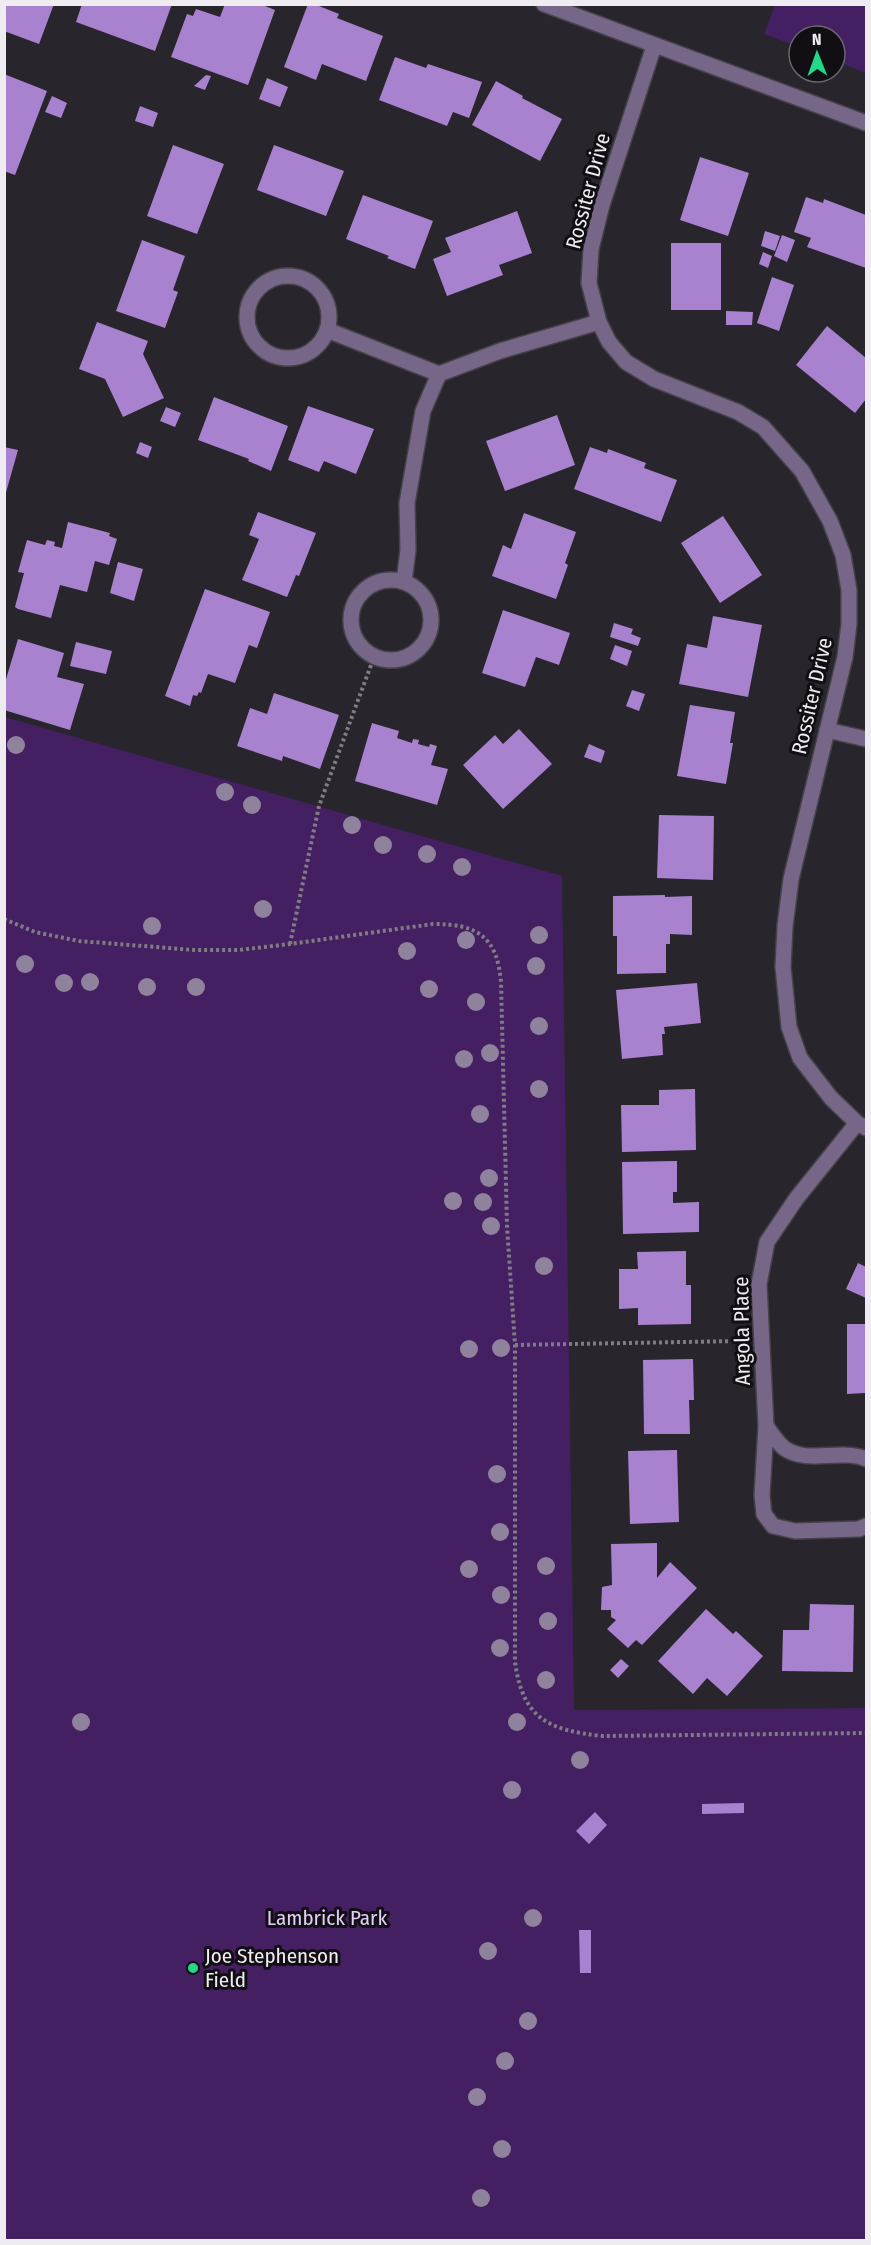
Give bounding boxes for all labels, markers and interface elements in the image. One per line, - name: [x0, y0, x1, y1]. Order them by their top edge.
- north arrow: [787, 24, 847, 84]
- text: N: [812, 30, 822, 49]
- street label: Rossiter Drive: [560, 130, 616, 252]
- street label: Rossiter Drive: [786, 635, 838, 757]
- street label: Angola Place: [728, 1276, 756, 1386]
- park label: Lambrick Park: [267, 1905, 387, 1931]
- place label: Joe Stephenson Field: [205, 1943, 339, 1993]
- marker: Joe Stephenson Field: [186, 1961, 200, 1975]

